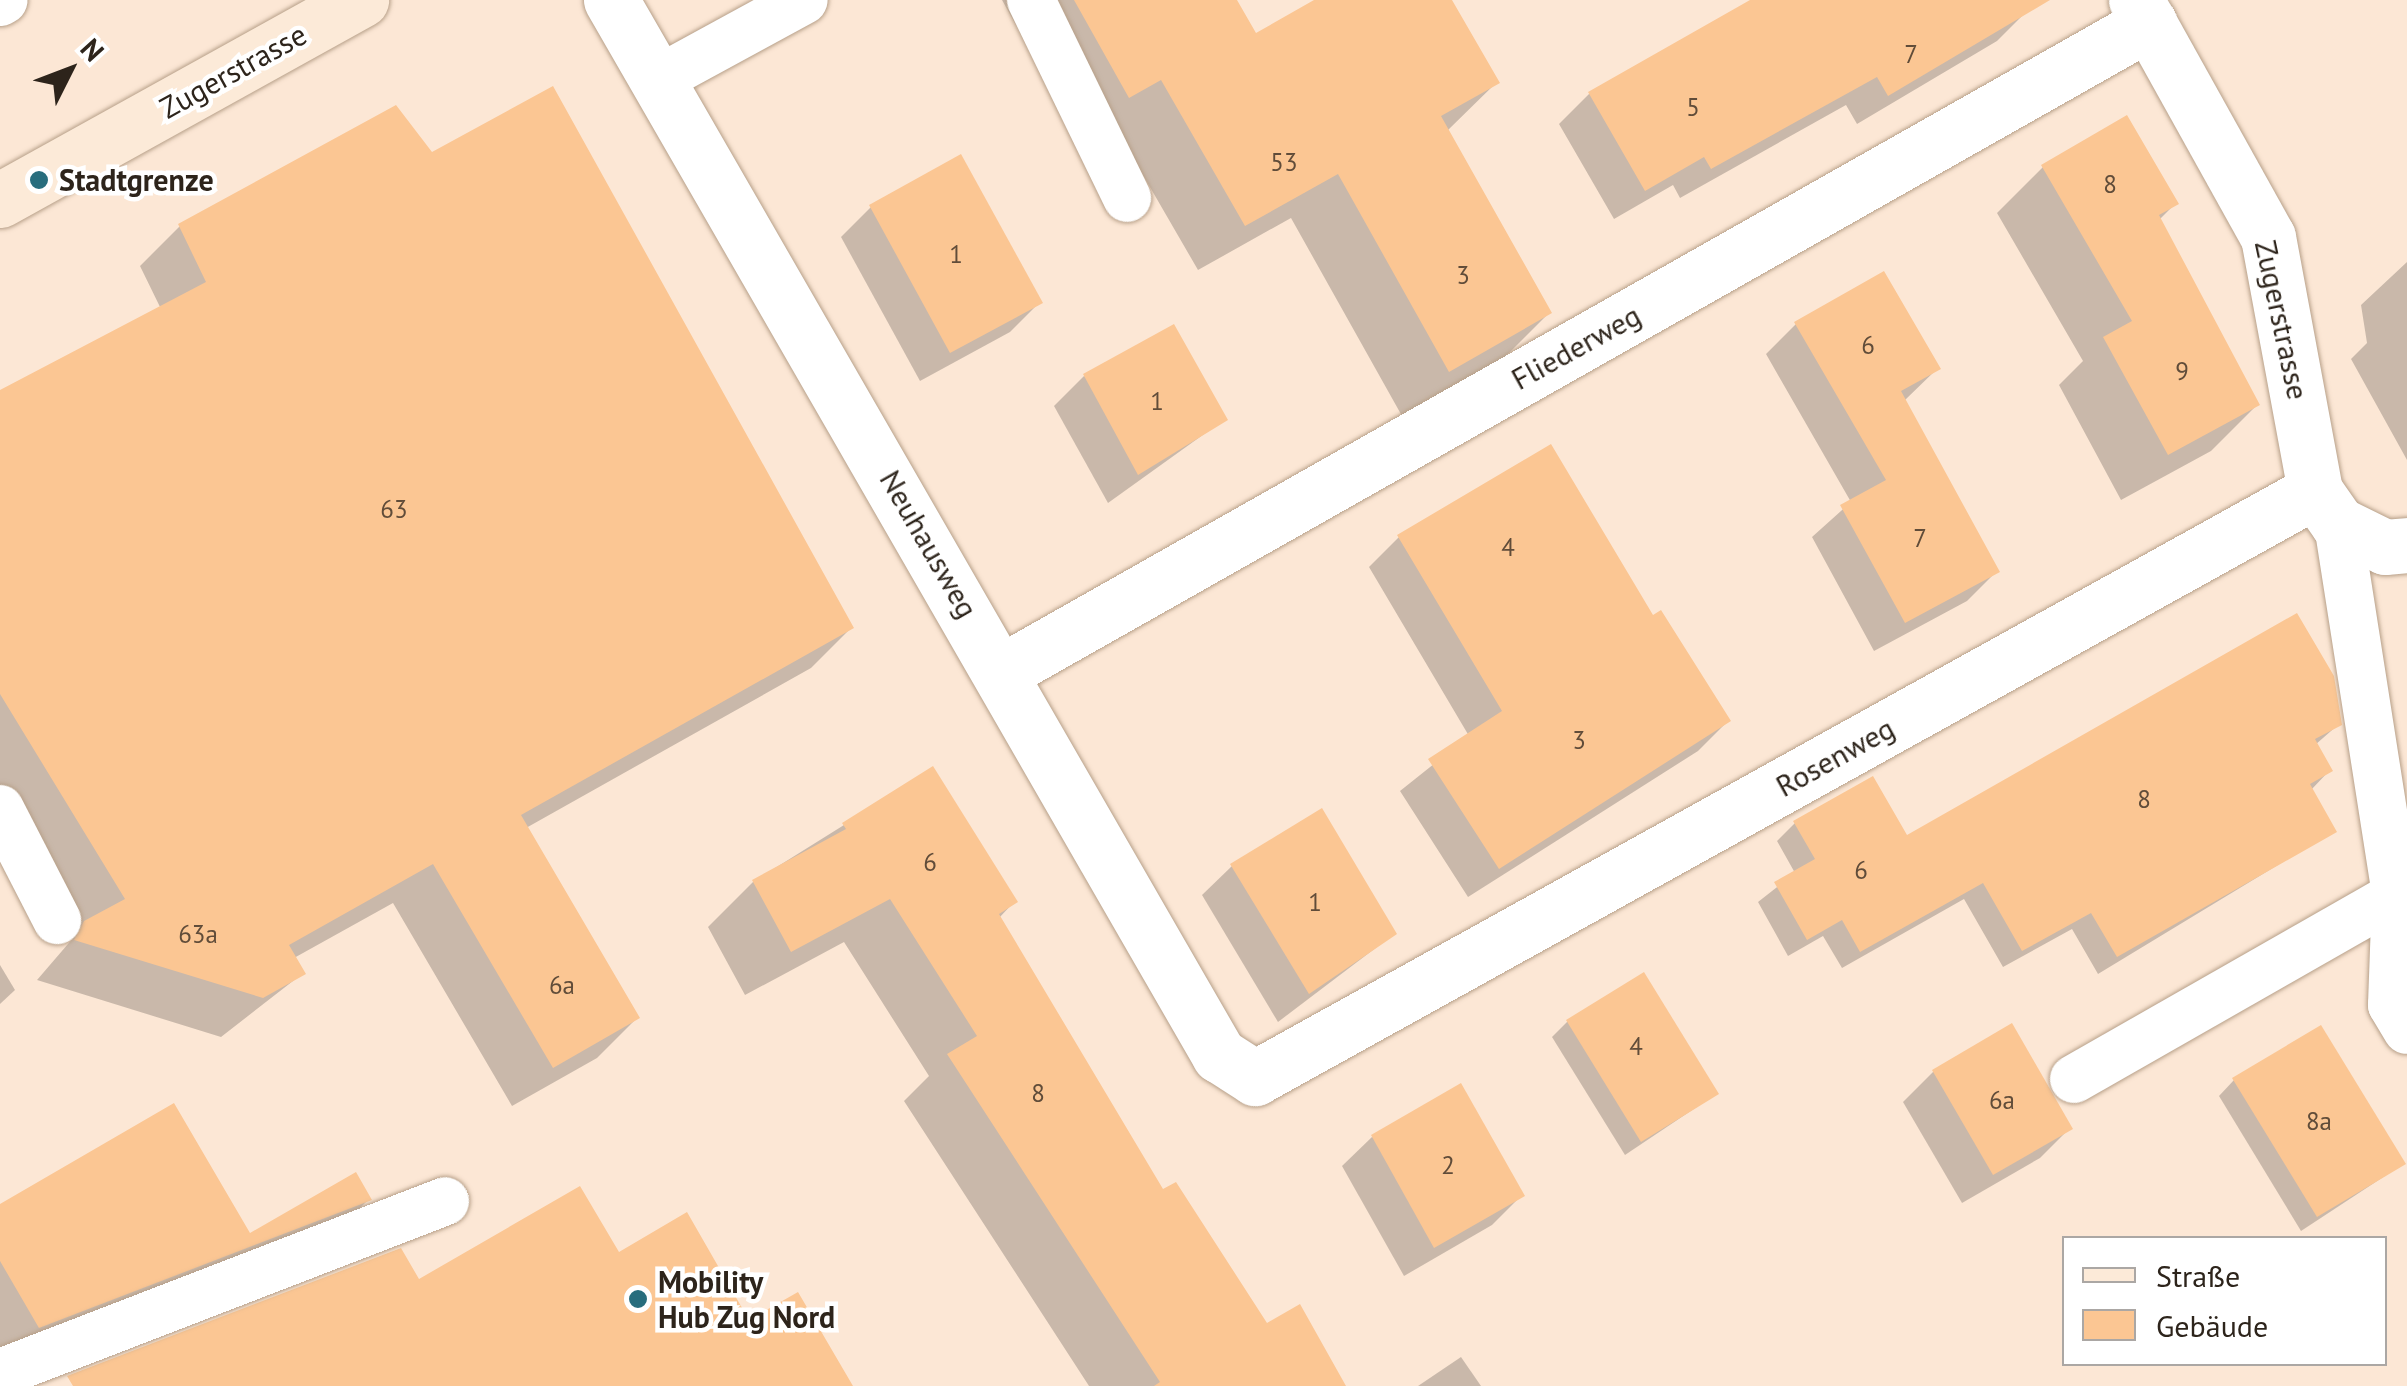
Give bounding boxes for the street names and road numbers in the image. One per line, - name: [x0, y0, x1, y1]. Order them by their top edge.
- street label: Zugerstrasse: [154, 16, 312, 126]
- street label: Zugerstrasse: [2248, 237, 2316, 403]
- street label: Fliederweg: [1505, 297, 1647, 397]
- street label: Neuhausweg: [872, 464, 986, 624]
- street label: Rosenweg: [1770, 710, 1900, 804]

